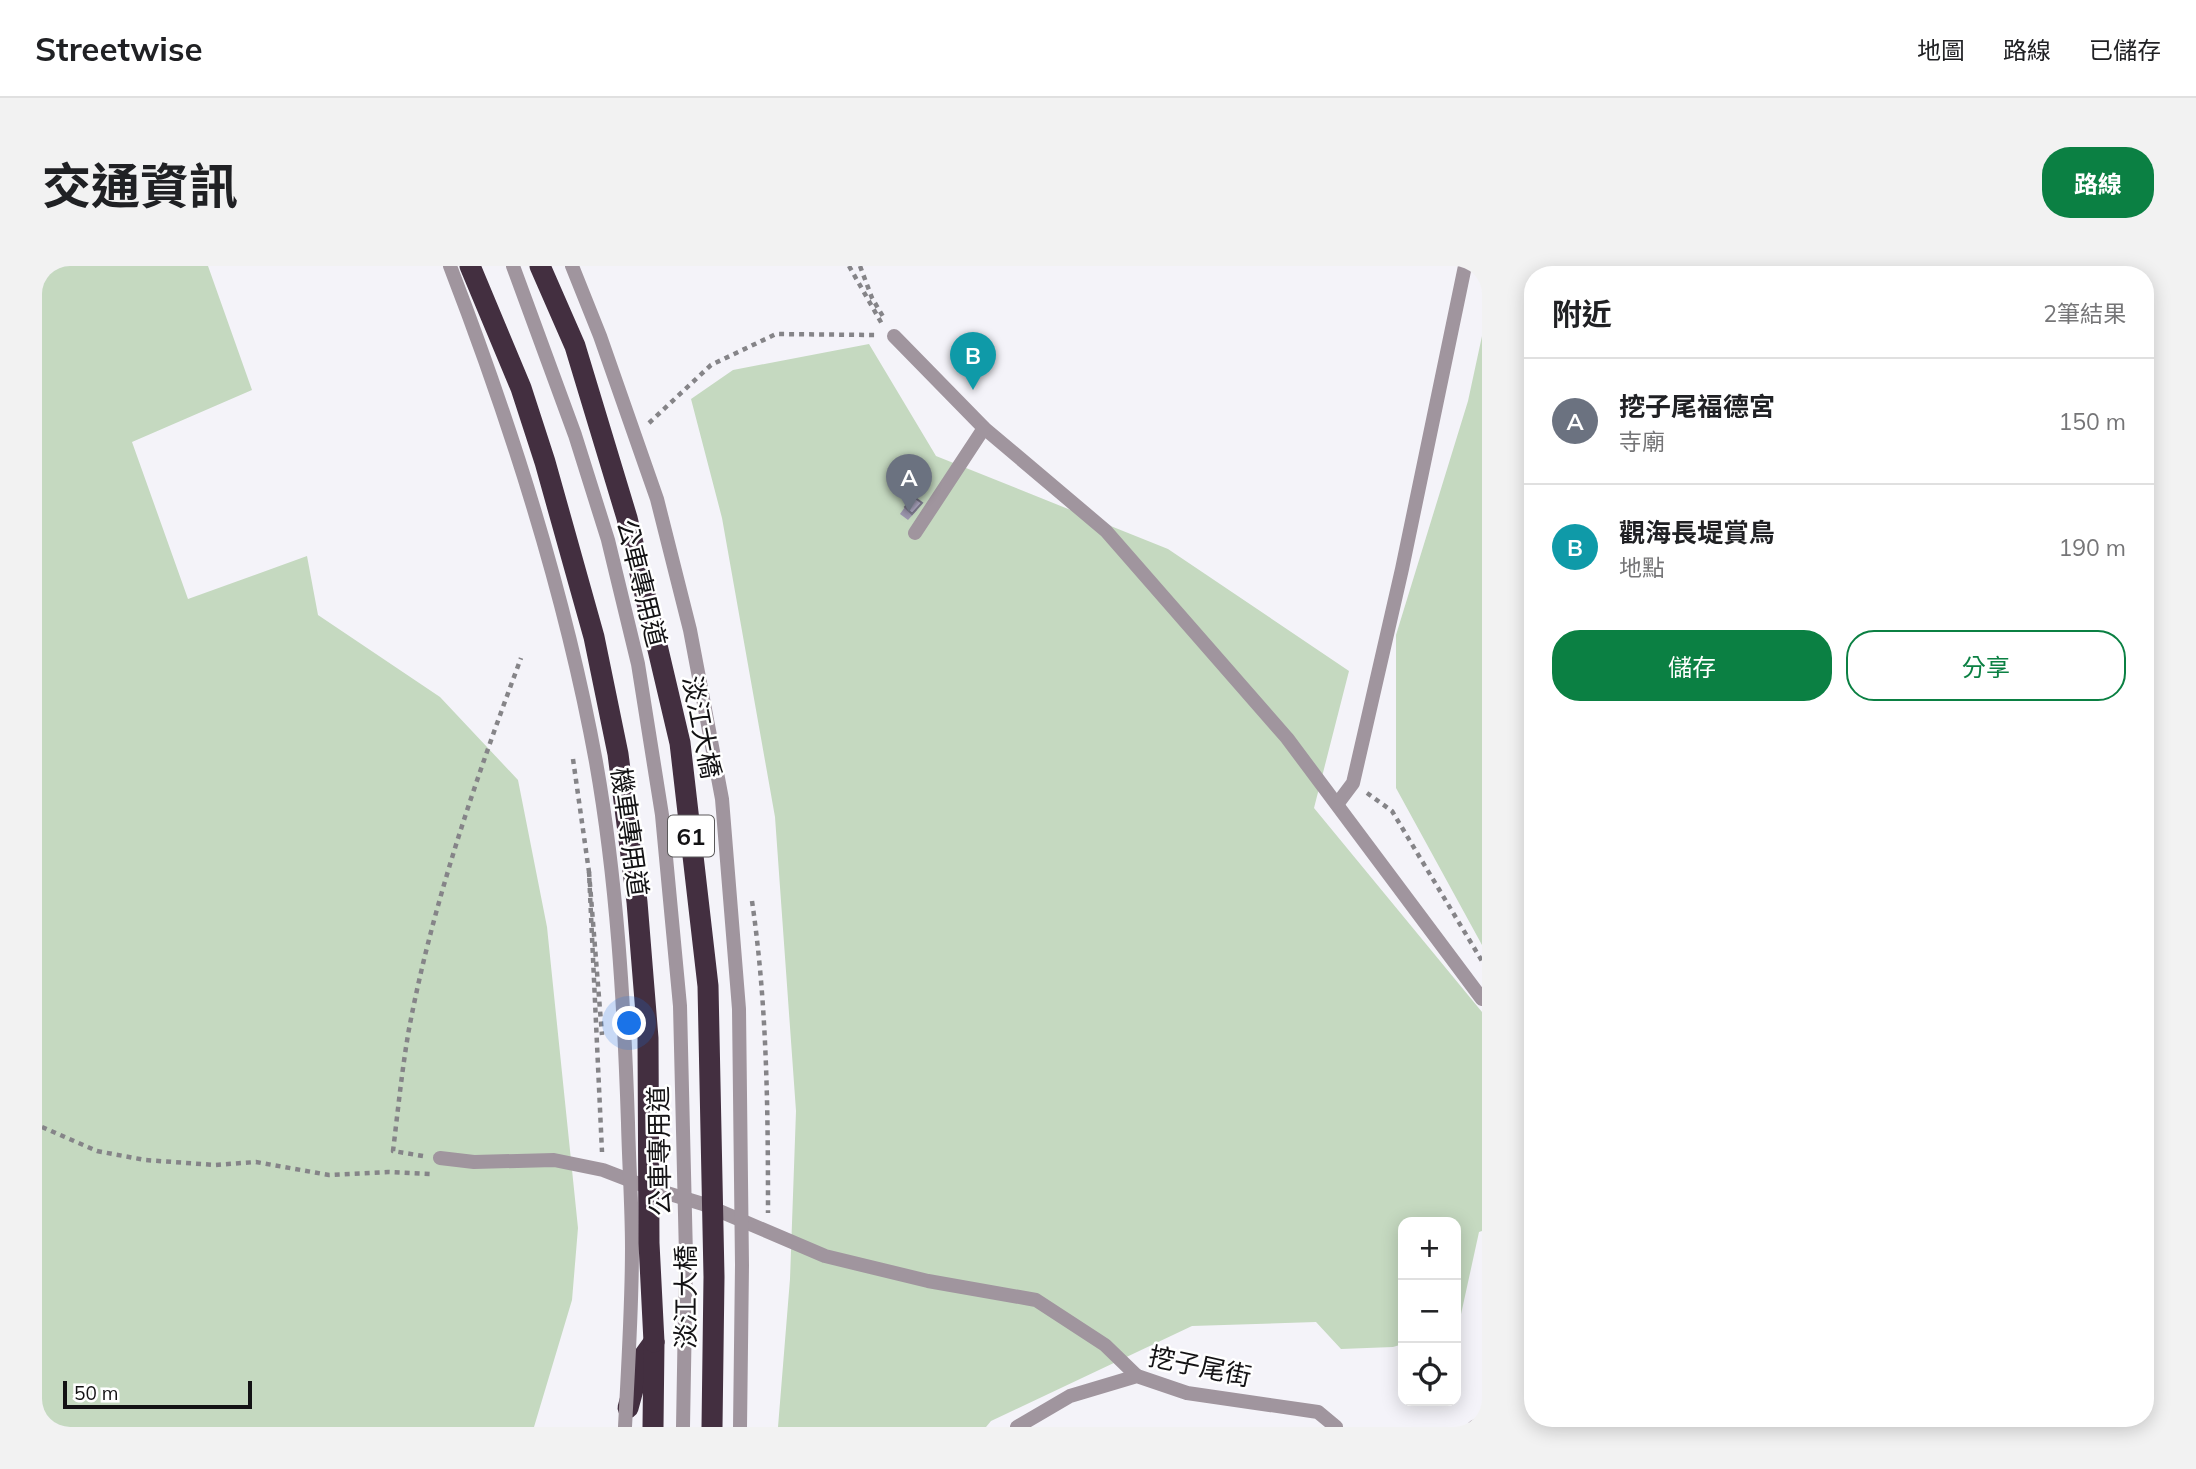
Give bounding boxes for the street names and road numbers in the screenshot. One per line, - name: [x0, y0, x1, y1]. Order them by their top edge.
- street label: 公車專用道: [610, 516, 674, 650]
- street label: 淡江大橋: [676, 673, 728, 781]
- street label: 機車專用道: [605, 765, 655, 899]
- road number: 61: [668, 816, 714, 856]
- street label: 公車專用道: [641, 1086, 677, 1216]
- street label: 淡江大橋: [669, 1245, 702, 1349]
- street label: 挖子尾街: [1146, 1339, 1254, 1393]

